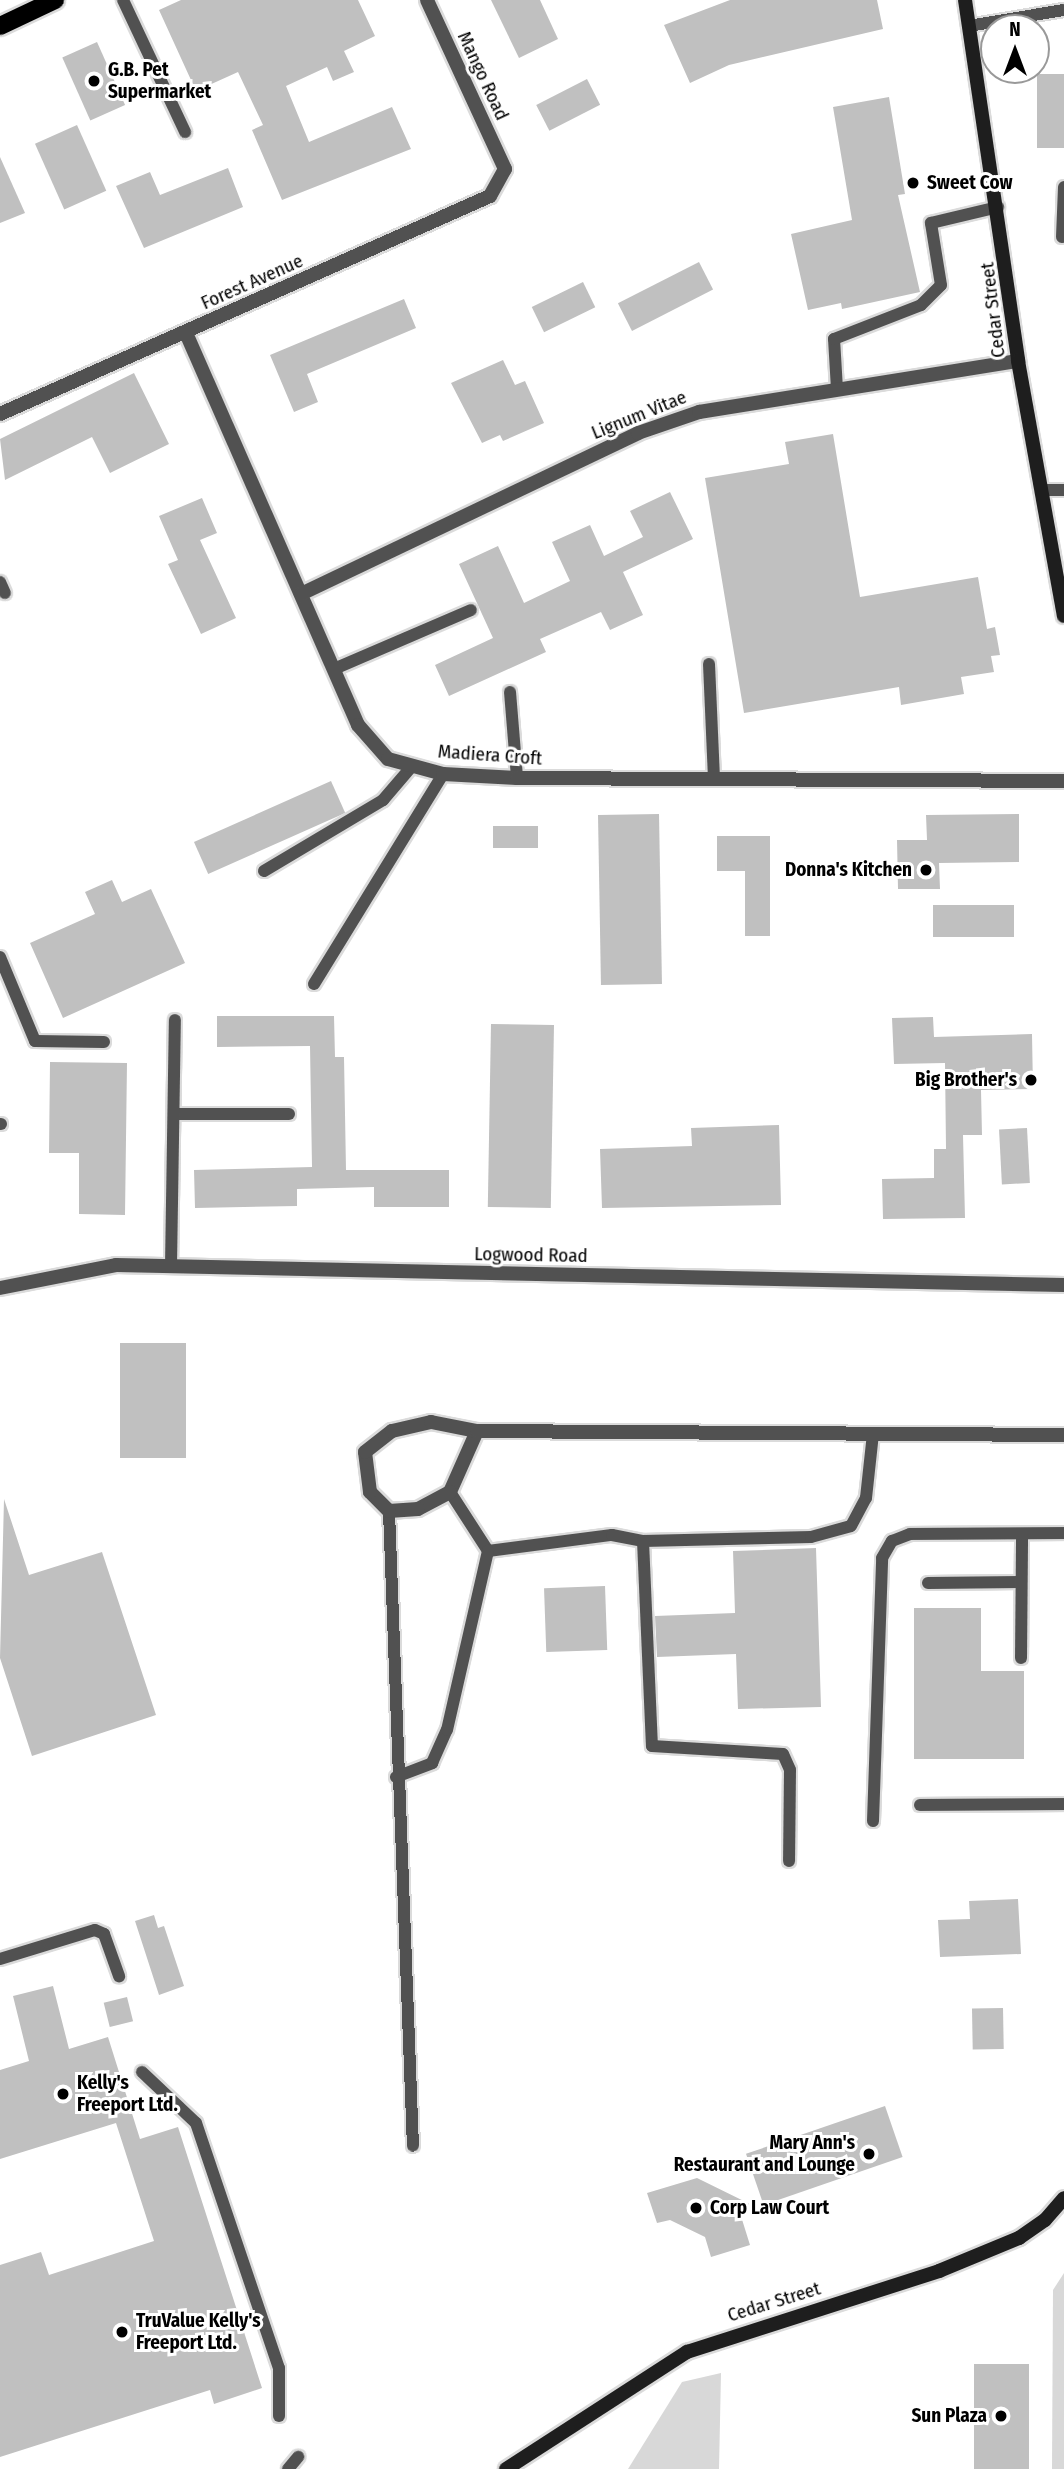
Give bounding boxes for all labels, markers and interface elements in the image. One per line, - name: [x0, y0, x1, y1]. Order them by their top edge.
- north arrow: [980, 14, 1050, 84]
- text: N: [1009, 18, 1021, 41]
- street label: Mango Road: [453, 28, 513, 124]
- place label: G.B. Pet Supermarket: [108, 59, 211, 103]
- marker: G.B. Pet Supermarket: [86, 73, 102, 89]
- place label: Sweet Cow: [927, 172, 1013, 194]
- marker: Sweet Cow: [905, 175, 921, 191]
- street label: Forest Avenue: [198, 249, 306, 315]
- street label: Cedar Street: [976, 261, 1010, 359]
- street label: Lignum Vitae: [588, 386, 690, 444]
- street label: Madiera Croft: [437, 740, 543, 770]
- place label: Donna's Kitchen: [785, 859, 912, 881]
- marker: Donna's Kitchen: [918, 862, 934, 878]
- place label: Big Brother's: [915, 1069, 1017, 1091]
- marker: Big Brother's: [1023, 1072, 1039, 1088]
- street label: Logwood Road: [474, 1243, 588, 1267]
- place label: Kelly's Freeport Ltd.: [77, 2072, 178, 2116]
- marker: Kelly's Freeport Ltd.: [55, 2086, 71, 2102]
- place label: Mary Ann's Restaurant and Lounge: [674, 2132, 855, 2176]
- marker: Mary Ann's Restaurant and Lounge: [861, 2146, 877, 2162]
- place label: Corp Law Court: [710, 2197, 829, 2219]
- marker: Corp Law Court: [688, 2200, 704, 2216]
- street label: Cedar Street: [725, 2277, 823, 2327]
- place label: TruValue Kelly's Freeport Ltd.: [136, 2310, 261, 2354]
- marker: TruValue Kelly's Freeport Ltd.: [114, 2324, 130, 2340]
- place label: Sun Plaza: [911, 2405, 987, 2427]
- marker: Sun Plaza: [993, 2408, 1009, 2424]

